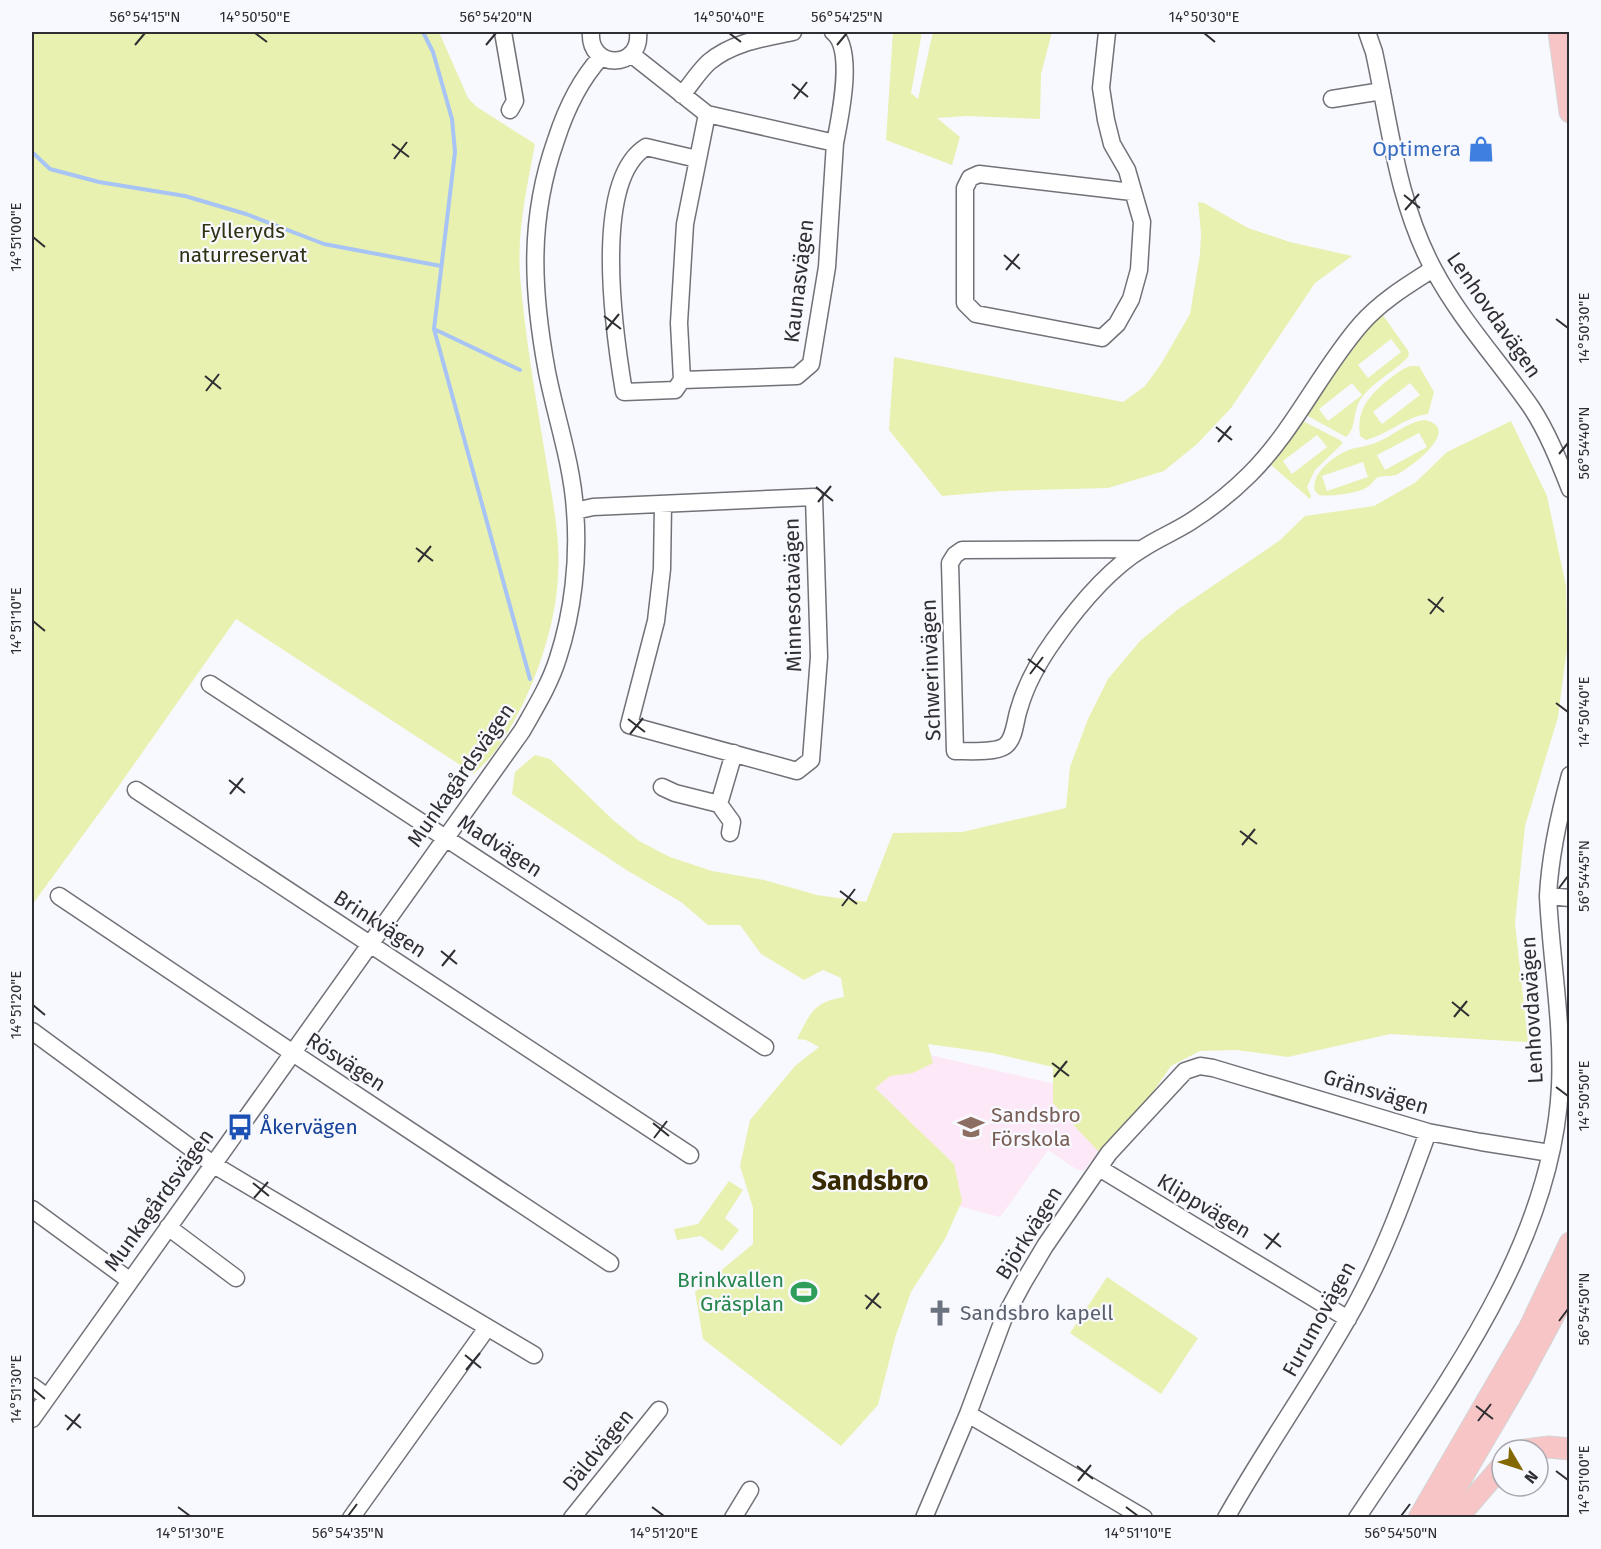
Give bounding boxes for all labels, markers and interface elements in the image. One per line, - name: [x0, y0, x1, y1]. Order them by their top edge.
- text: 56°54'15"N: [109, 8, 181, 26]
- text: 14°50'50"E: [219, 8, 291, 26]
- text: 56°54'20"N: [459, 8, 533, 26]
- text: 14°50'40"E: [694, 8, 764, 26]
- text: 56°54'25"N: [811, 8, 883, 26]
- text: 14°50'30"E: [1168, 8, 1240, 26]
- shop icon: Optimera: [1466, 134, 1496, 164]
- place label: Optimera: [1372, 136, 1461, 162]
- text: 14°51'00"E: [7, 202, 25, 272]
- park label: Fylleryds naturreservat: [179, 218, 308, 268]
- street label: Kaunasvägen: [779, 218, 819, 344]
- street label: Lenhovdavägen: [1441, 247, 1547, 383]
- text: 14°50'30"E: [1575, 292, 1593, 364]
- text: 56°54'40"N: [1575, 406, 1593, 480]
- street label: Minnesotavägen: [779, 518, 807, 672]
- text: 14°51'10"E: [7, 587, 25, 655]
- street label: Schwerinvägen: [916, 599, 946, 741]
- text: 14°50'40"E: [1575, 677, 1593, 747]
- street label: Munkagårdsvägen: [402, 698, 520, 852]
- street label: Madvägen: [453, 809, 547, 883]
- text: 56°54'45"N: [1575, 840, 1593, 912]
- street label: Brinkvägen: [329, 884, 431, 964]
- street label: Lenhovdavägen: [1515, 936, 1549, 1084]
- text: 14°51'20"E: [7, 971, 25, 1039]
- street label: Rösvägen: [301, 1027, 391, 1097]
- text: 14°50'50"E: [1575, 1060, 1593, 1132]
- street label: Gränsvägen: [1320, 1064, 1432, 1120]
- place label: Sandsbro Förskola: [991, 1102, 1081, 1152]
- bus stop icon: Åkervägen: [225, 1112, 255, 1142]
- school or university icon: Sandsbro Förskola: [956, 1112, 986, 1142]
- place label: Åkervägen: [260, 1114, 358, 1140]
- street label: Munkagårdsvägen: [99, 1124, 219, 1276]
- district label: Sandsbro: [812, 1165, 928, 1197]
- street label: Klippvägen: [1152, 1168, 1256, 1244]
- street label: Björkvägen: [990, 1181, 1068, 1285]
- street label: Furumovägen: [1277, 1257, 1361, 1381]
- place label: Brinkvallen Gräsplan: [677, 1267, 784, 1317]
- text: 56°54'50"N: [1575, 1272, 1593, 1346]
- sports icon: Brinkvallen Gräsplan: [789, 1277, 819, 1307]
- church icon: Sandsbro kapell: [925, 1298, 955, 1328]
- place label: Sandsbro kapell: [960, 1300, 1113, 1326]
- text: 14°51'30"E: [7, 1355, 25, 1423]
- street label: Däldvägen: [557, 1403, 639, 1497]
- north arrow: [1490, 1438, 1550, 1498]
- text: 14°51'00"E: [1575, 1445, 1593, 1515]
- text: N: [1521, 1467, 1542, 1487]
- text: 14°51'30"E: [156, 1524, 224, 1542]
- text: 56°54'35"N: [312, 1524, 384, 1542]
- text: 14°51'20"E: [630, 1524, 698, 1542]
- text: 14°51'10"E: [1104, 1524, 1172, 1542]
- text: 56°54'50"N: [1364, 1524, 1438, 1542]

